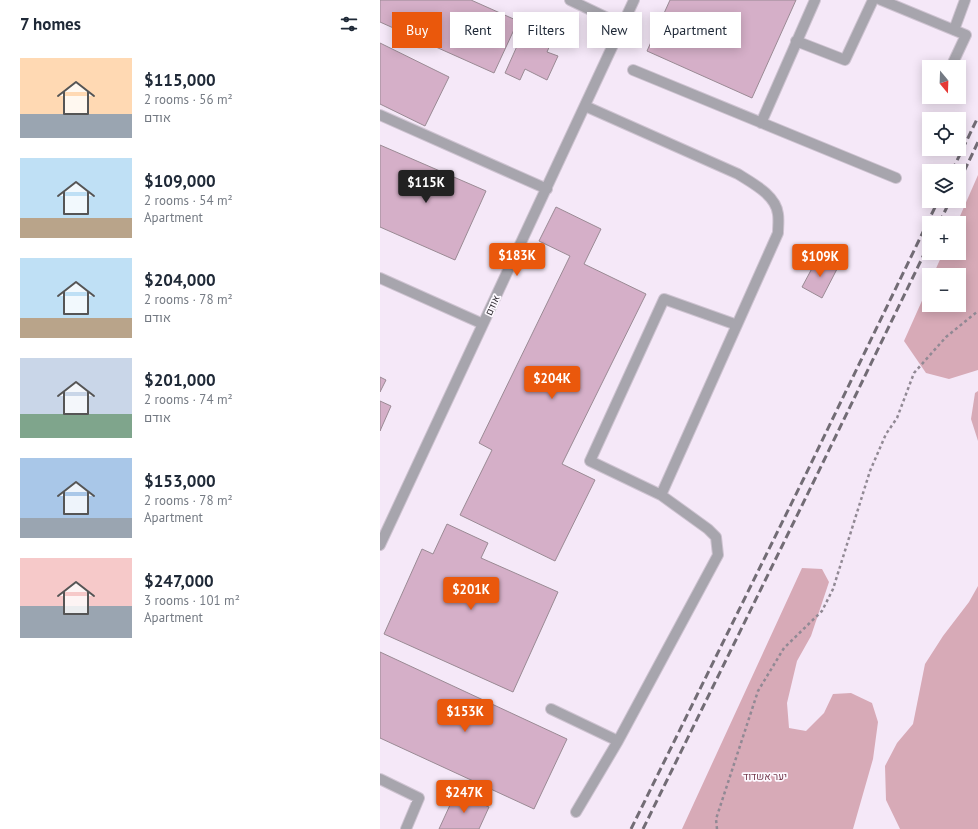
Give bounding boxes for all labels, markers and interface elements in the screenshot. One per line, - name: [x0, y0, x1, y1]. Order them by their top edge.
- chip: Buy: [392, 12, 442, 48]
- chip: Rent: [450, 12, 505, 48]
- chip: Filters: [513, 12, 579, 48]
- chip: New: [587, 12, 642, 48]
- chip: Apartment: [650, 12, 741, 48]
- text: 7 homes: [20, 13, 81, 35]
- icon: filters: [338, 13, 360, 35]
- north arrow: [922, 60, 966, 104]
- map controls: [922, 60, 966, 312]
- text: $115,000: [144, 69, 216, 91]
- icon: home: [52, 74, 100, 122]
- text: 2 rooms · 56 m²: [144, 91, 233, 108]
- text: אודם: [144, 109, 171, 126]
- button: locate: [922, 112, 966, 156]
- button: layers: [922, 164, 966, 208]
- text: $109,000: [144, 170, 216, 192]
- pin: $115K: [398, 170, 454, 204]
- icon: home: [52, 174, 100, 222]
- text: $115K: [407, 174, 445, 191]
- text: 2 rooms · 54 m²: [144, 192, 233, 209]
- text: Apartment: [144, 209, 203, 226]
- button: +: [922, 216, 966, 260]
- pin: $183K: [489, 243, 545, 277]
- pin: $109K: [792, 244, 848, 278]
- text: $183K: [498, 247, 536, 264]
- text: $109K: [801, 248, 839, 265]
- button: −: [922, 268, 966, 312]
- text: $204,000: [144, 269, 216, 291]
- icon: home: [52, 274, 100, 322]
- text: 2 rooms · 78 m²: [144, 291, 233, 308]
- street label: אודם: [482, 293, 503, 317]
- text: אודם: [144, 309, 171, 326]
- pin: $204K: [524, 366, 580, 400]
- text: $201,000: [144, 369, 216, 391]
- text: $204K: [533, 370, 571, 387]
- icon: home: [52, 374, 100, 422]
- text: 2 rooms · 74 m²: [144, 391, 233, 408]
- text: אודם: [144, 409, 171, 426]
- text: $153,000: [144, 470, 216, 492]
- icon: home: [52, 474, 100, 522]
- text: 2 rooms · 78 m²: [144, 492, 233, 509]
- text: Apartment: [144, 509, 203, 526]
- text: $247,000: [144, 570, 214, 592]
- icon: home: [52, 574, 100, 622]
- pin: $201K: [443, 577, 499, 611]
- text: $201K: [452, 581, 490, 598]
- text: 3 rooms · 101 m²: [144, 592, 240, 609]
- text: Apartment: [144, 609, 203, 626]
- pin: $153K: [437, 699, 493, 733]
- text: $153K: [446, 703, 484, 720]
- park label: יער אשדוד: [743, 770, 787, 783]
- pin: $247K: [436, 780, 492, 814]
- text: $247K: [445, 784, 483, 801]

